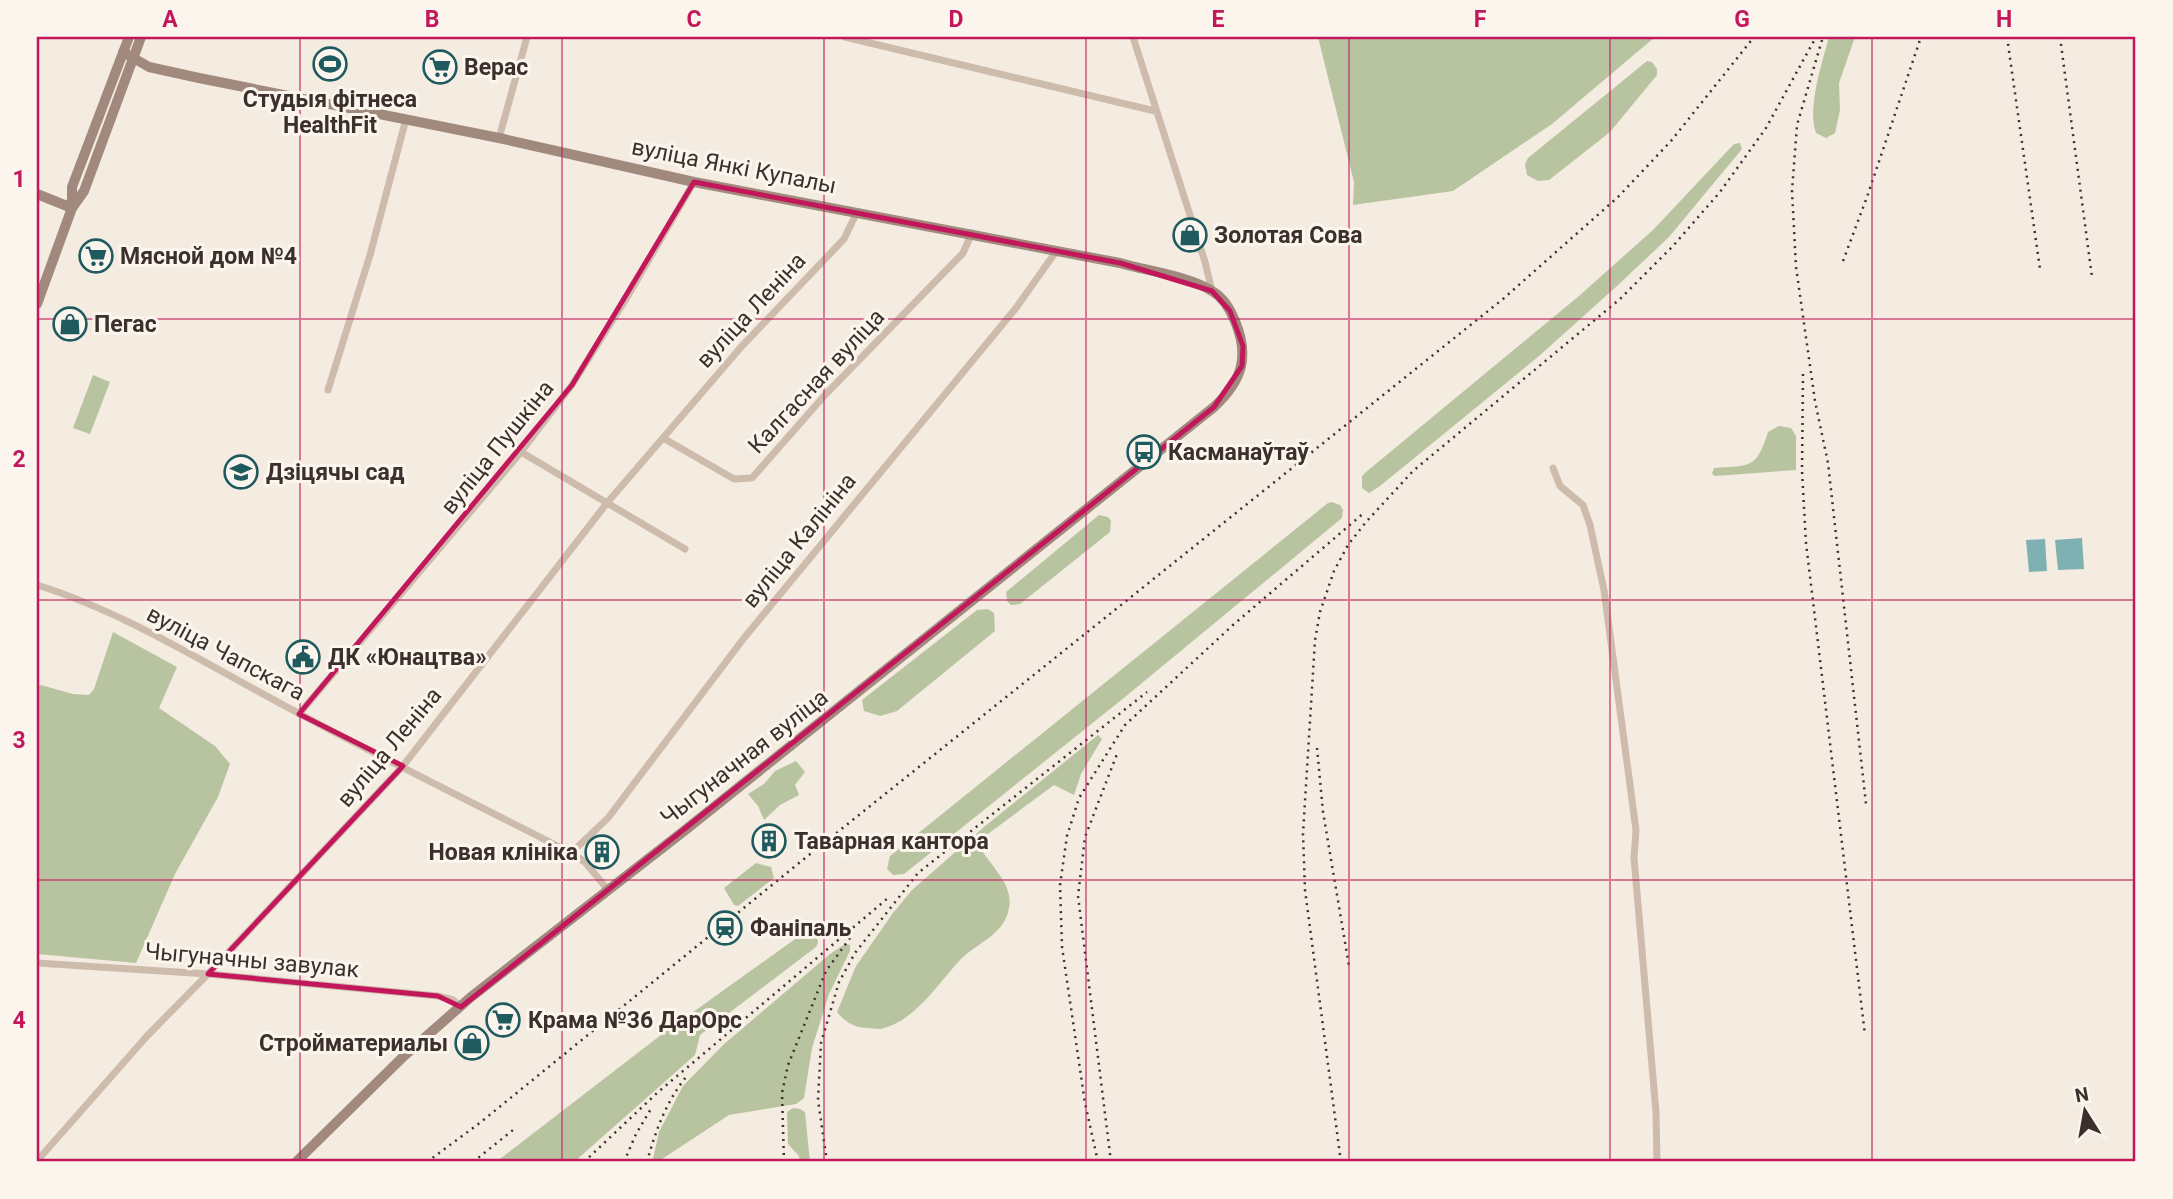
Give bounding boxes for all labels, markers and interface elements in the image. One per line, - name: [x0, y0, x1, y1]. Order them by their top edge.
- text: A: [162, 6, 178, 33]
- text: B: [425, 6, 439, 33]
- text: C: [686, 6, 702, 33]
- text: D: [949, 6, 963, 33]
- text: E: [1212, 6, 1225, 33]
- text: F: [1474, 6, 1487, 33]
- text: G: [1734, 6, 1750, 33]
- text: H: [1996, 6, 2012, 33]
- sports icon: Студыя фітнеса HealthFit: [311, 45, 349, 83]
- supermarket icon: Верас: [421, 48, 459, 86]
- place label: Верас: [464, 54, 528, 81]
- place label: Студыя фітнеса HealthFit: [243, 86, 417, 139]
- street label: вуліца Янкі Купалы: [629, 133, 839, 200]
- text: 1: [12, 166, 26, 193]
- shop icon: Золотая Сова: [1171, 216, 1209, 254]
- place label: Золотая Сова: [1214, 222, 1363, 249]
- supermarket icon: Мясной дом №4: [77, 237, 115, 275]
- place label: Мясной дом №4: [120, 243, 297, 270]
- street label: вуліца Леніна: [691, 247, 811, 373]
- street label: Калгасная вуліца: [743, 304, 890, 459]
- shop icon: Пегас: [51, 305, 89, 343]
- place label: Пегас: [94, 311, 157, 338]
- street label: вуліца Пушкіна: [435, 375, 559, 519]
- bus stop icon: Касманаўтаў: [1125, 433, 1163, 471]
- place label: Касманаўтаў: [1168, 439, 1309, 466]
- text: 2: [12, 446, 26, 473]
- school or university icon: Дзіцячы сад: [222, 453, 260, 491]
- place label: Дзіцячы сад: [266, 459, 405, 486]
- street label: вуліца Калініна: [737, 468, 862, 613]
- street label: вуліца Чапскага: [142, 600, 309, 706]
- public building icon: ДК «Юнацтва»: [284, 638, 322, 676]
- place label: ДК «Юнацтва»: [328, 644, 487, 671]
- street label: вуліца Леніна: [332, 682, 447, 812]
- street label: Чыгуначная вуліца: [655, 684, 833, 831]
- text: 3: [12, 727, 26, 754]
- building icon: Таварная кантора: [750, 822, 788, 860]
- place label: Таварная кантора: [794, 828, 989, 855]
- building icon: Новая клініка: [583, 833, 621, 871]
- place label: Новая клініка: [428, 839, 578, 866]
- station icon: Фаніпаль: [706, 909, 744, 947]
- place label: Фаніпаль: [750, 915, 852, 942]
- street label: Чыгуначны завулак: [144, 938, 361, 983]
- supermarket icon: Крама №36 ДарОрс: [484, 1001, 522, 1039]
- text: 4: [12, 1007, 26, 1034]
- place label: Крама №36 ДарОрс: [528, 1007, 742, 1034]
- shop icon: Стройматериалы: [453, 1024, 491, 1062]
- place label: Стройматериалы: [259, 1030, 448, 1057]
- north arrow: [2050, 1076, 2120, 1146]
- text: N: [2073, 1082, 2091, 1107]

